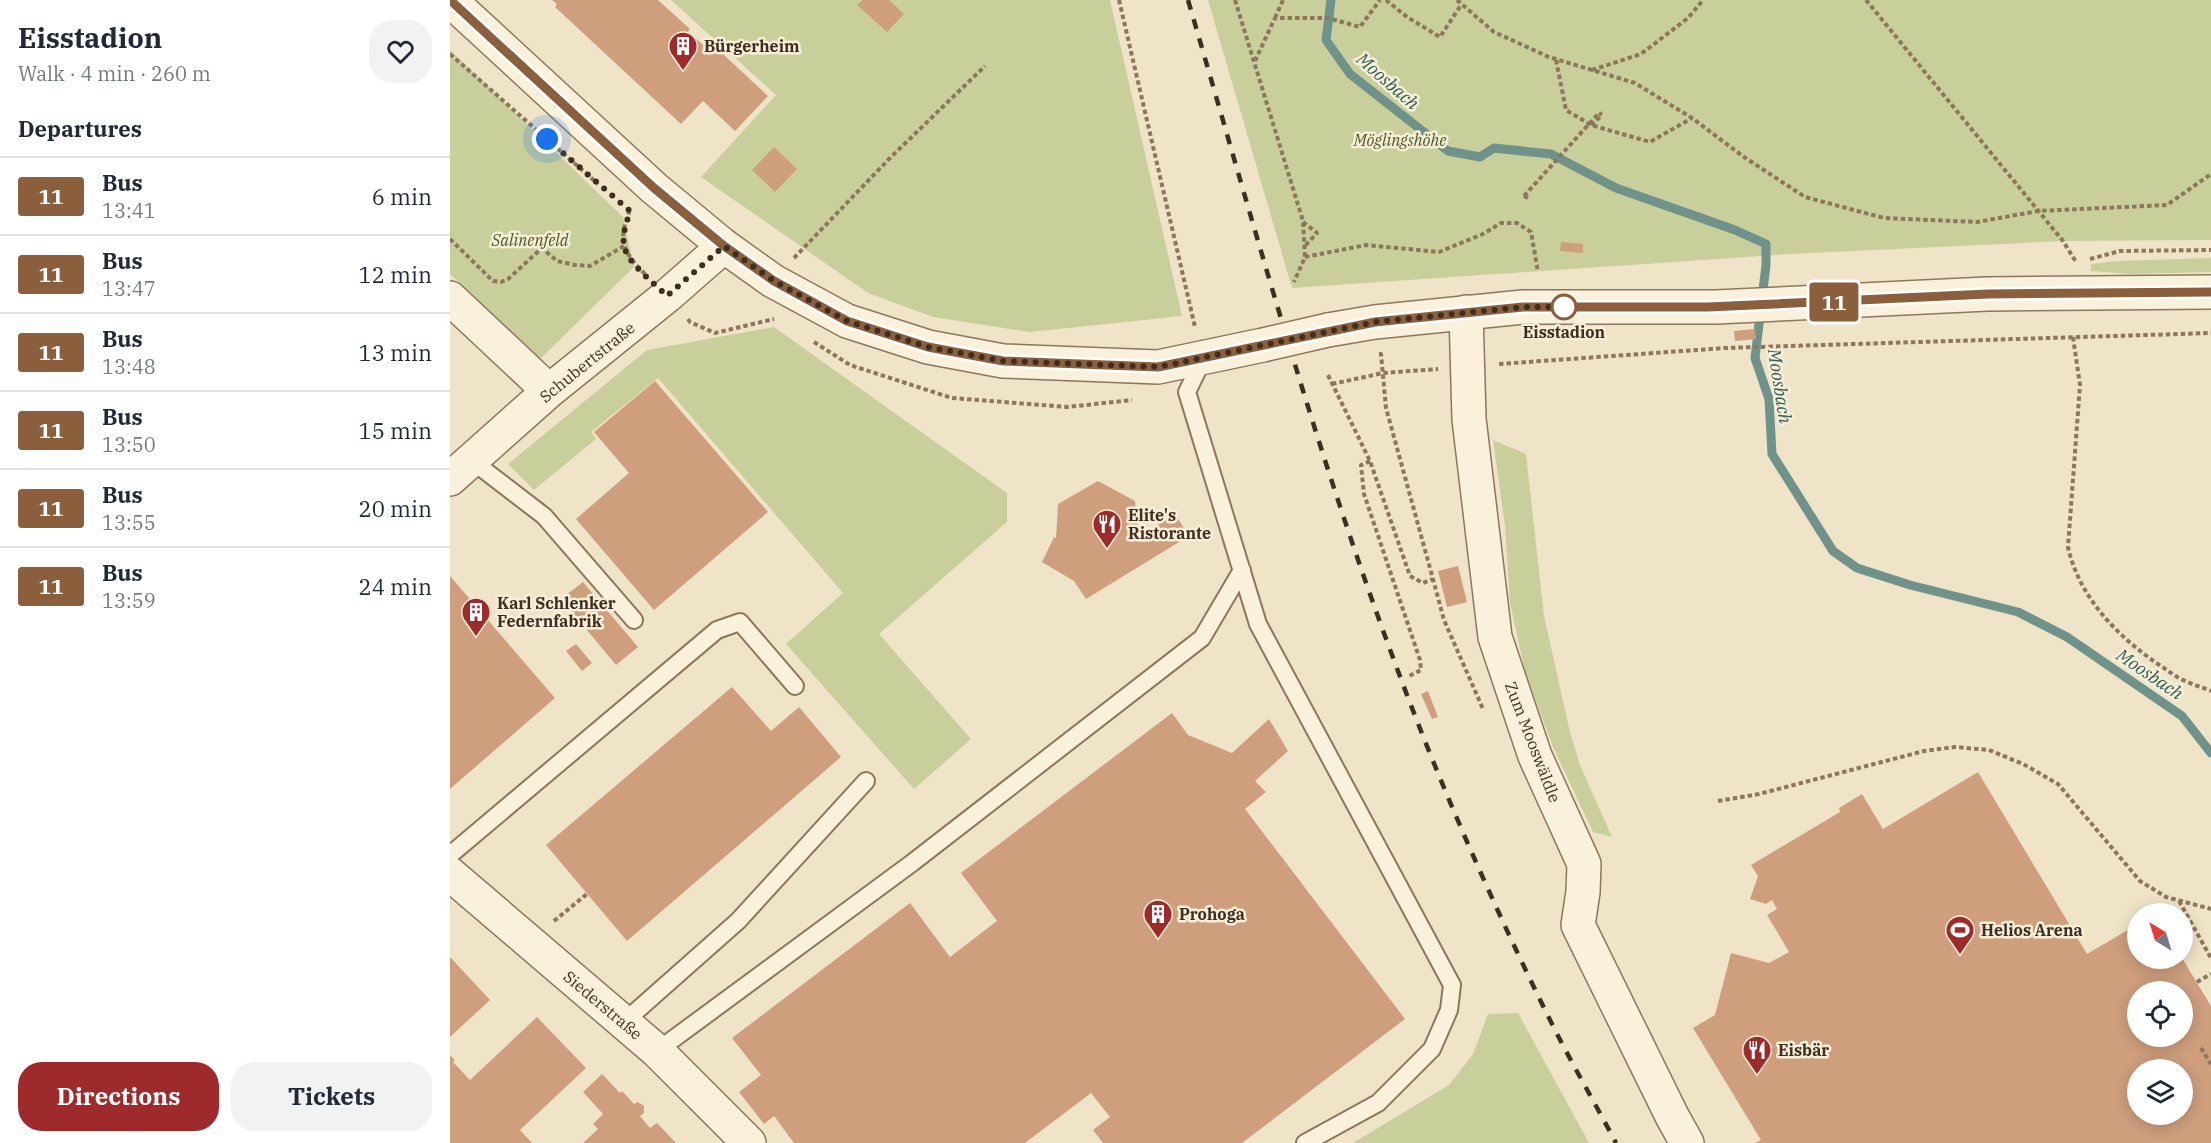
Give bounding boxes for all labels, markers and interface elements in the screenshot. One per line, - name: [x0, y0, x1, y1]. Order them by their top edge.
- text: Eisstadion: [18, 19, 162, 56]
- button: heart: [369, 20, 432, 83]
- building icon: Bürgerheim: [667, 30, 699, 72]
- place label: Bürgerheim: [704, 36, 800, 56]
- water label: Moosbach: [1351, 47, 1424, 115]
- text: Walk · 4 min · 260 m: [18, 60, 211, 87]
- text: Departures: [18, 114, 142, 143]
- your location: [532, 124, 562, 154]
- park label: Möglingshöhe: [1353, 130, 1446, 150]
- text: Bus: [102, 168, 143, 197]
- text: 11: [38, 182, 64, 210]
- text: 6 min: [372, 182, 432, 211]
- text: 13:41: [102, 197, 156, 224]
- park label: Salinenfeld: [490, 230, 569, 250]
- text: Bus: [102, 246, 143, 275]
- text: 11: [38, 260, 64, 288]
- text: 12 min: [359, 260, 432, 289]
- text: 13:47: [102, 275, 156, 302]
- line badge: 11: [1807, 282, 1861, 322]
- text: 11: [1821, 288, 1847, 316]
- marker: Eisstadion: [1551, 294, 1577, 320]
- street label: Schubertstraße: [535, 317, 639, 407]
- place label: Eisstadion: [1523, 322, 1606, 342]
- text: Bus: [102, 324, 143, 353]
- text: 11: [38, 338, 64, 366]
- text: 13 min: [359, 338, 432, 367]
- water label: Moosbach: [1763, 346, 1797, 425]
- text: 13:48: [102, 353, 156, 380]
- text: Bus: [102, 402, 143, 431]
- text: 11: [38, 416, 64, 444]
- text: 15 min: [359, 416, 432, 445]
- text: 13:50: [102, 431, 156, 458]
- text: Bus: [102, 480, 143, 509]
- text: 11: [38, 494, 64, 522]
- text: 20 min: [359, 494, 432, 523]
- place label: Elite's Ristorante: [1128, 505, 1211, 543]
- restaurant icon: Elite's Ristorante: [1091, 508, 1123, 550]
- text: 13:55: [102, 509, 156, 536]
- text: Bus: [102, 558, 143, 587]
- text: 11: [38, 572, 64, 600]
- text: 24 min: [359, 572, 432, 601]
- text: 13:59: [102, 587, 156, 614]
- place label: Karl Schlenker Federnfabrik: [497, 593, 616, 631]
- building icon: Karl Schlenker Federnfabrik: [460, 596, 492, 638]
- water label: Moosbach: [2111, 643, 2188, 705]
- street label: Zum Mooswäldle: [1501, 679, 1565, 805]
- building icon: Prohoga: [1142, 898, 1174, 940]
- north arrow: [2127, 903, 2193, 969]
- map controls: [2127, 903, 2193, 1125]
- place label: Prohoga: [1179, 904, 1245, 924]
- sports icon: Helios Arena: [1944, 914, 1976, 956]
- place label: Helios Arena: [1981, 920, 2083, 940]
- street label: Siederstraße: [560, 966, 646, 1044]
- button: locate: [2127, 981, 2193, 1047]
- restaurant icon: Eisbär: [1741, 1034, 1773, 1076]
- place label: Eisbär: [1778, 1040, 1829, 1060]
- button: layers: [2127, 1059, 2193, 1125]
- button: Directions: [18, 1062, 219, 1131]
- button: Tickets: [231, 1062, 432, 1131]

